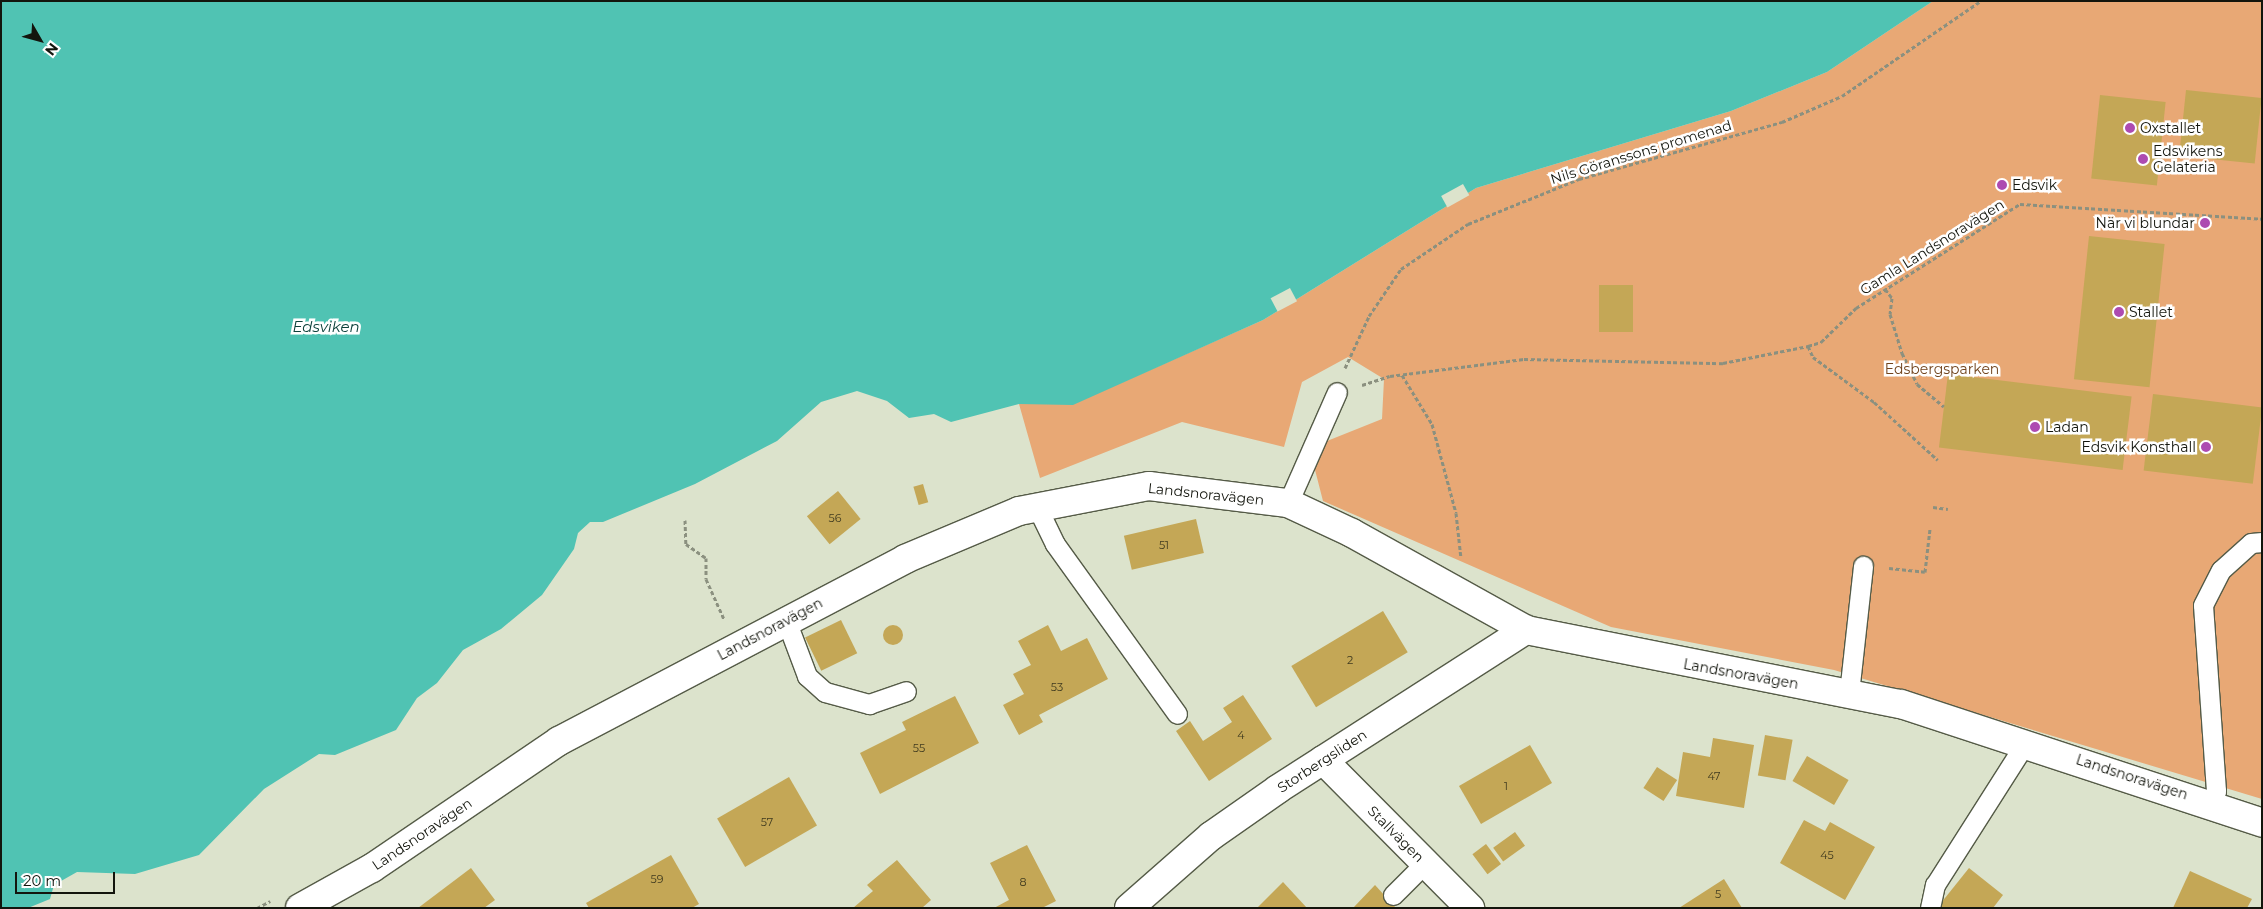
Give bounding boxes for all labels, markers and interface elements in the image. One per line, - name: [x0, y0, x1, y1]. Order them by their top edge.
- north arrow: [15, 15, 65, 65]
- text: N: [41, 39, 62, 59]
- street label: Nils Göranssons promenad: [1548, 116, 1734, 188]
- place label: Oxstallet: [2140, 120, 2201, 136]
- marker: Oxstallet: [2124, 122, 2136, 134]
- place label: Edsvikens Gelateria: [2153, 143, 2223, 176]
- marker: Edsvikens Gelateria: [2137, 153, 2149, 165]
- place label: Edsvik: [2012, 177, 2057, 193]
- marker: Edsvik: [1996, 179, 2008, 191]
- street label: Gamla Landsnoravägen: [1857, 196, 2007, 298]
- place label: När vi blundar: [2096, 215, 2195, 231]
- marker: När vi blundar: [2199, 217, 2211, 229]
- place label: Stallet: [2129, 304, 2173, 320]
- marker: Stallet: [2113, 306, 2125, 318]
- water label: Edsviken: [292, 318, 360, 336]
- park label: Edsbergsparken: [1885, 361, 1999, 377]
- place label: Ladan: [2045, 419, 2089, 435]
- marker: Ladan: [2029, 421, 2041, 433]
- place label: Edsvik Konsthall: [2082, 439, 2196, 455]
- marker: Edsvik Konsthall: [2200, 441, 2212, 453]
- street label: Landsnoravägen: [1147, 480, 1265, 508]
- house number: 56: [829, 511, 841, 525]
- house number: 51: [1159, 538, 1169, 552]
- street label: Landsnoravägen: [714, 594, 826, 664]
- house number: 2: [1347, 653, 1353, 667]
- street label: Landsnoravägen: [1682, 656, 1800, 692]
- house number: 53: [1051, 680, 1063, 694]
- street label: Storbergsliden: [1274, 726, 1370, 796]
- house number: 4: [1237, 728, 1245, 742]
- house number: 55: [913, 741, 925, 755]
- street label: Landsnoravägen: [2074, 751, 2190, 803]
- house number: 47: [1707, 769, 1721, 783]
- house number: 1: [1504, 779, 1508, 793]
- street label: Landsnoravägen: [369, 794, 475, 874]
- street label: Stallvägen: [1364, 802, 1428, 866]
- house number: 57: [761, 815, 773, 829]
- house number: 45: [1820, 848, 1834, 862]
- scale bar: [18, 862, 118, 894]
- text: 20 m: [23, 871, 61, 890]
- house number: 59: [651, 872, 663, 886]
- house number: 8: [1019, 875, 1027, 889]
- house number: 5: [1715, 887, 1721, 901]

